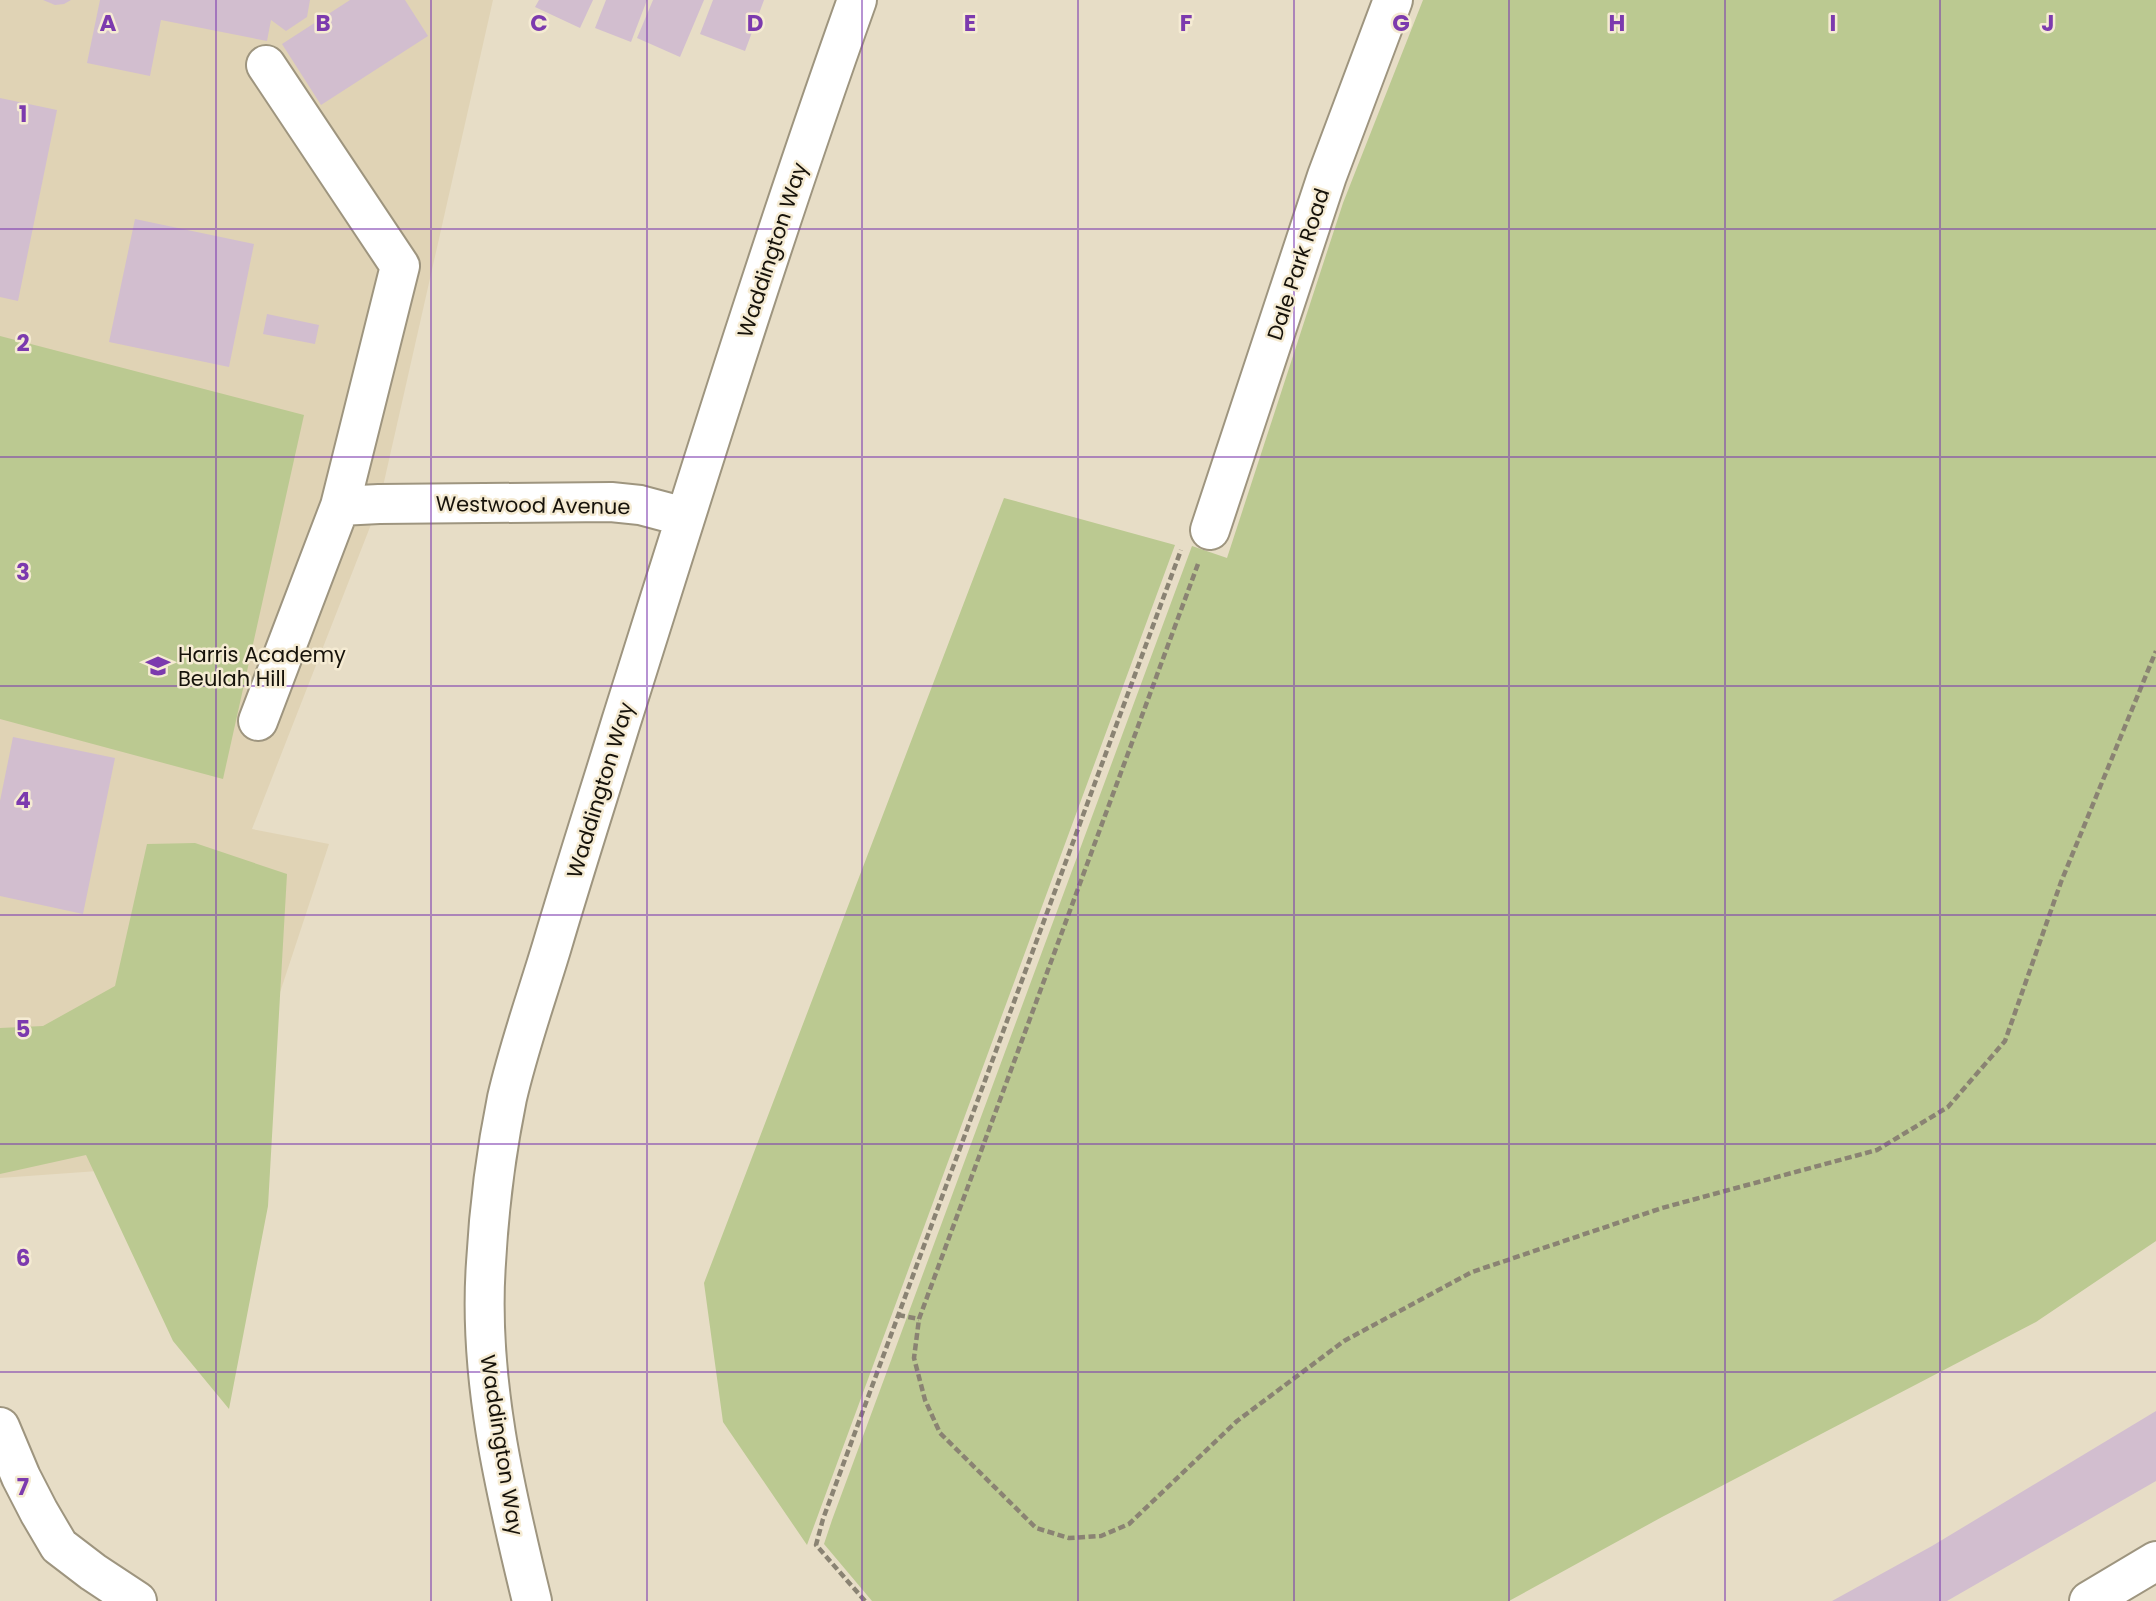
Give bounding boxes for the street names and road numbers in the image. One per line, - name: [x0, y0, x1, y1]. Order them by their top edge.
- street label: Waddington Way: [730, 159, 814, 341]
- street label: Dale Park Road: [1260, 184, 1336, 344]
- street label: Westwood Avenue: [435, 489, 631, 521]
- street label: Waddington Way: [559, 698, 641, 882]
- street label: Waddington Way: [473, 1353, 531, 1538]

